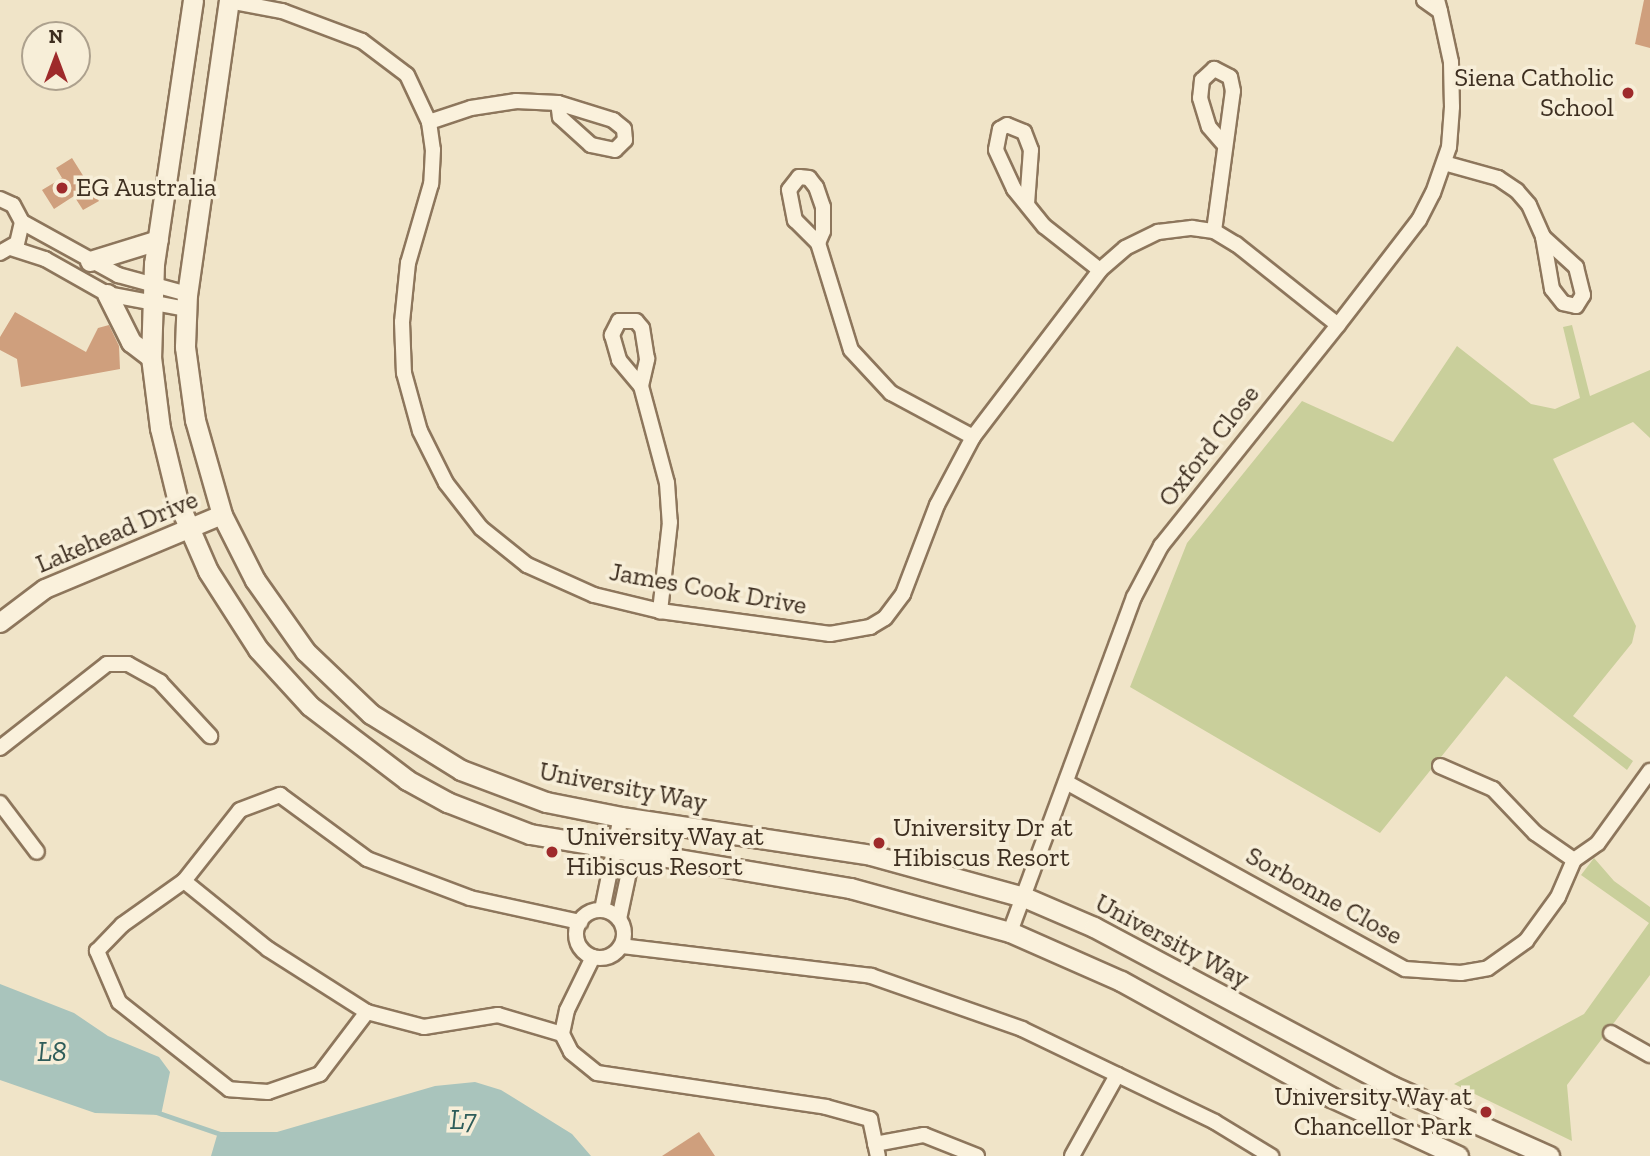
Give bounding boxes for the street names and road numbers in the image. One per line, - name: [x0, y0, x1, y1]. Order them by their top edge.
- street label: Oxford Close: [1152, 379, 1266, 513]
- street label: Lakehead Drive: [31, 484, 203, 580]
- street label: James Cook Drive: [607, 556, 809, 622]
- street label: University Way: [536, 755, 710, 819]
- street label: Sorbonne Close: [1240, 840, 1408, 952]
- street label: University Way: [1089, 887, 1255, 995]

